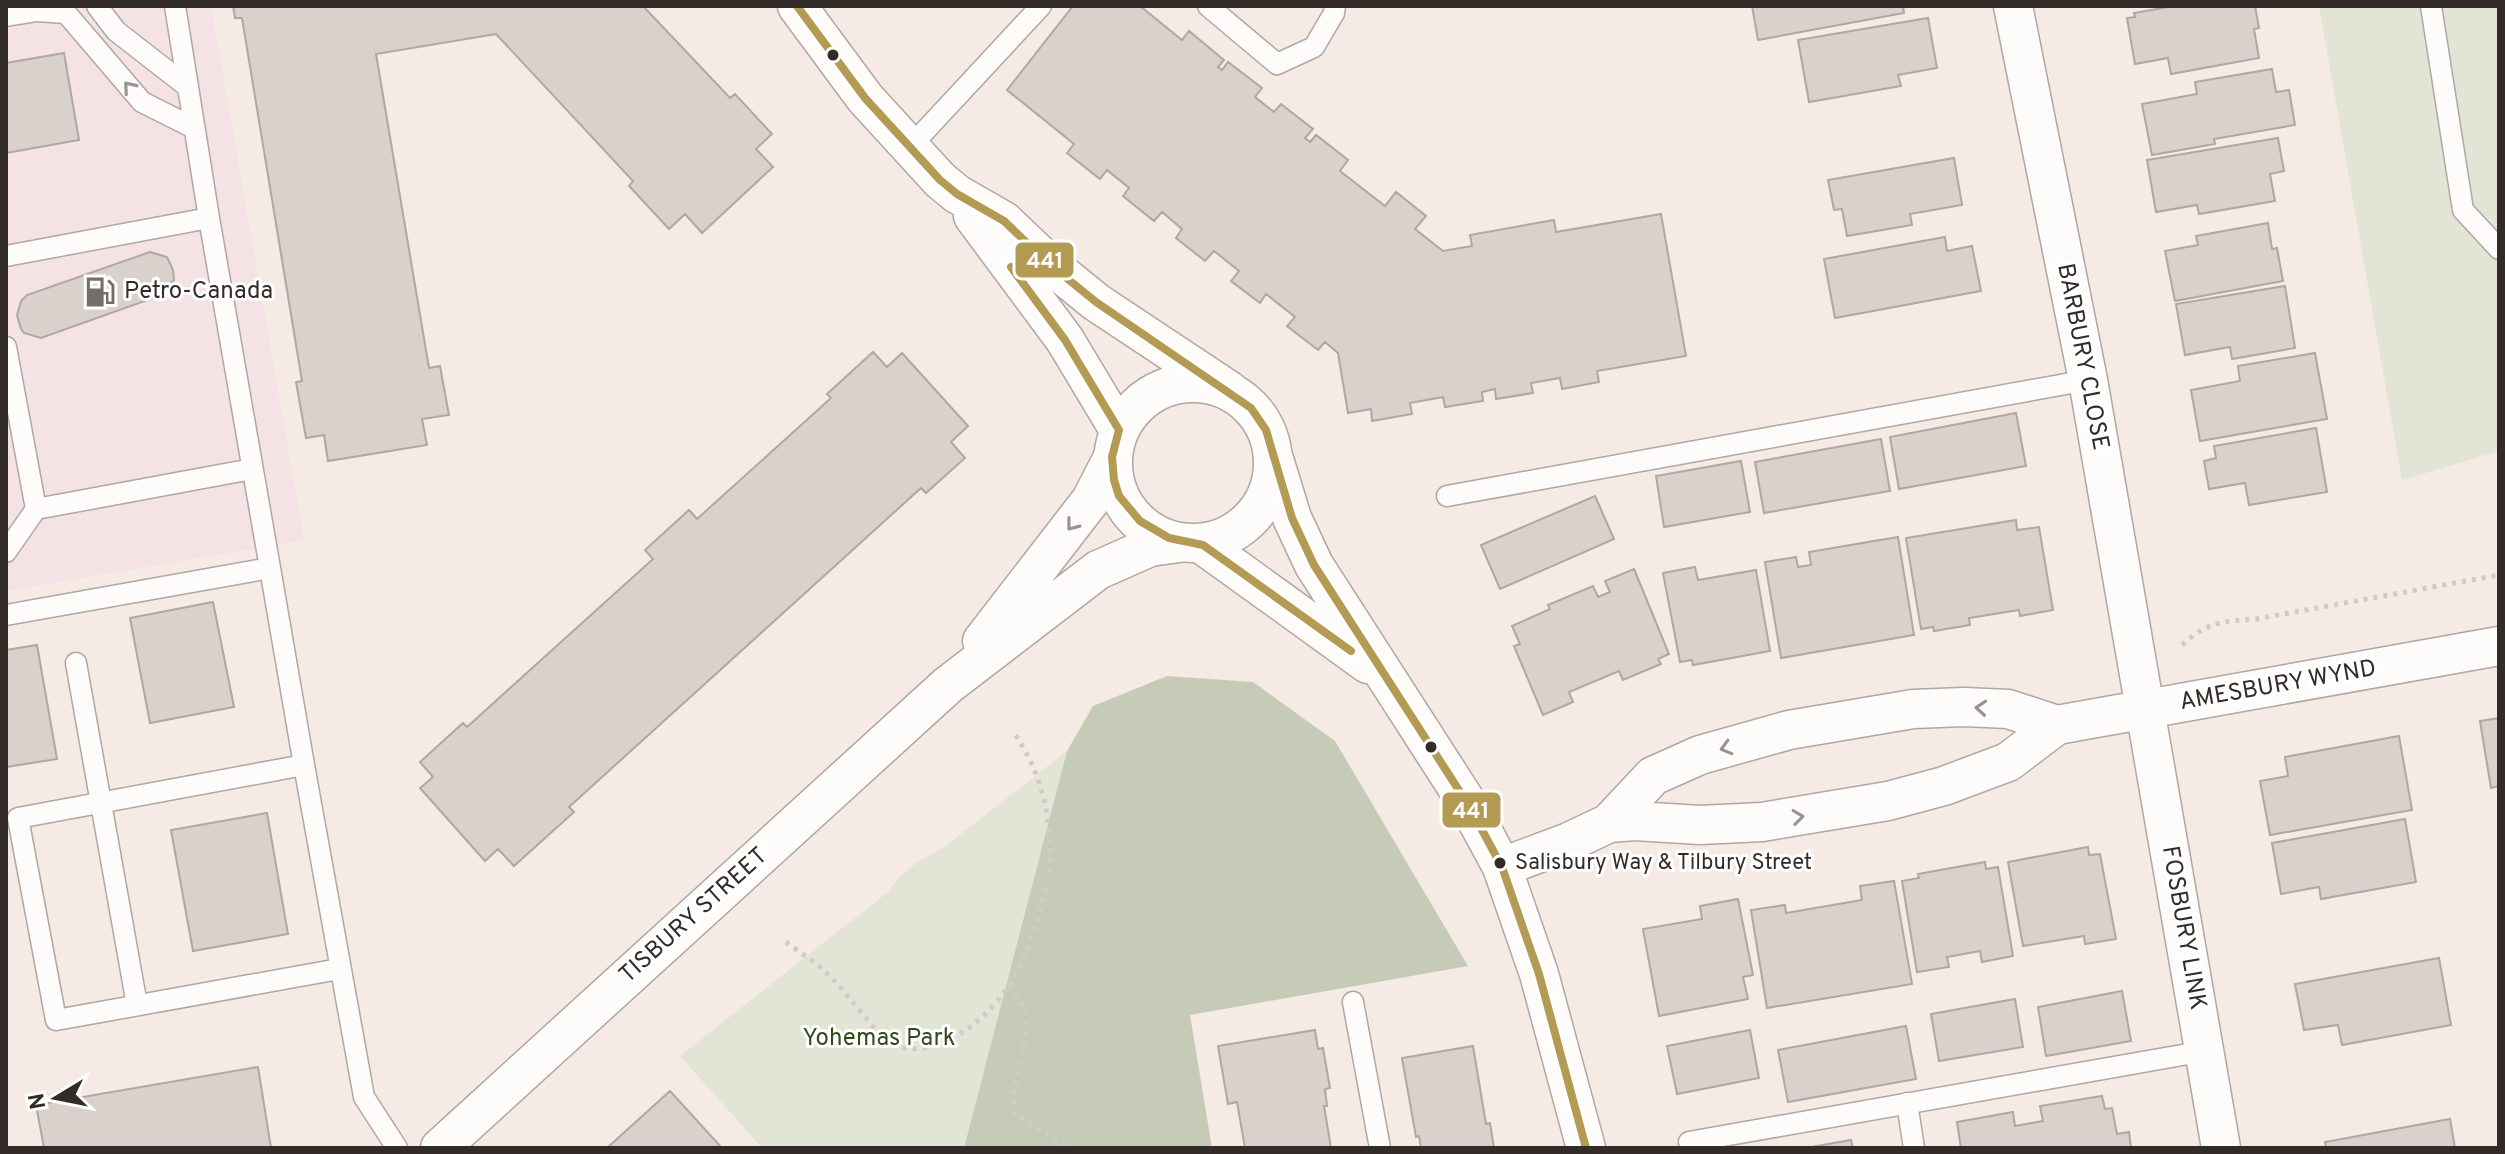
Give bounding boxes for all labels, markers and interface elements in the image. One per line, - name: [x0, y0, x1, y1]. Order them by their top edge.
- unlabelled marker: [825, 47, 841, 63]
- one-way arrow: [124, 81, 139, 96]
- line badge: 441: [1014, 241, 1075, 279]
- text: 441: [1026, 249, 1064, 276]
- street label: BARBURY CLOSE: [2049, 261, 2115, 453]
- fuel station icon: Petro-Canada: [83, 275, 117, 309]
- place label: Petro-Canada: [124, 277, 273, 307]
- one-way arrow: [1067, 516, 1081, 531]
- street label: AMESBURY WYND: [2177, 654, 2379, 718]
- one-way arrow: [1975, 699, 1987, 716]
- unlabelled marker: [1423, 739, 1439, 755]
- one-way arrow: [1719, 739, 1733, 755]
- line badge: 441: [1441, 791, 1502, 829]
- text: 441: [1452, 799, 1490, 826]
- one-way arrow: [1791, 809, 1805, 826]
- street label: TISBURY STREET: [614, 842, 774, 990]
- street label: FOSBURY LINK: [2154, 844, 2212, 1012]
- place label: Salisbury Way & Tilbury Street: [1515, 850, 1812, 877]
- marker: Salisbury Way & Tilbury Street: [1492, 855, 1508, 871]
- park label: Yohemas Park: [802, 1024, 956, 1054]
- north arrow: [16, 1058, 96, 1138]
- text: N: [24, 1091, 53, 1111]

